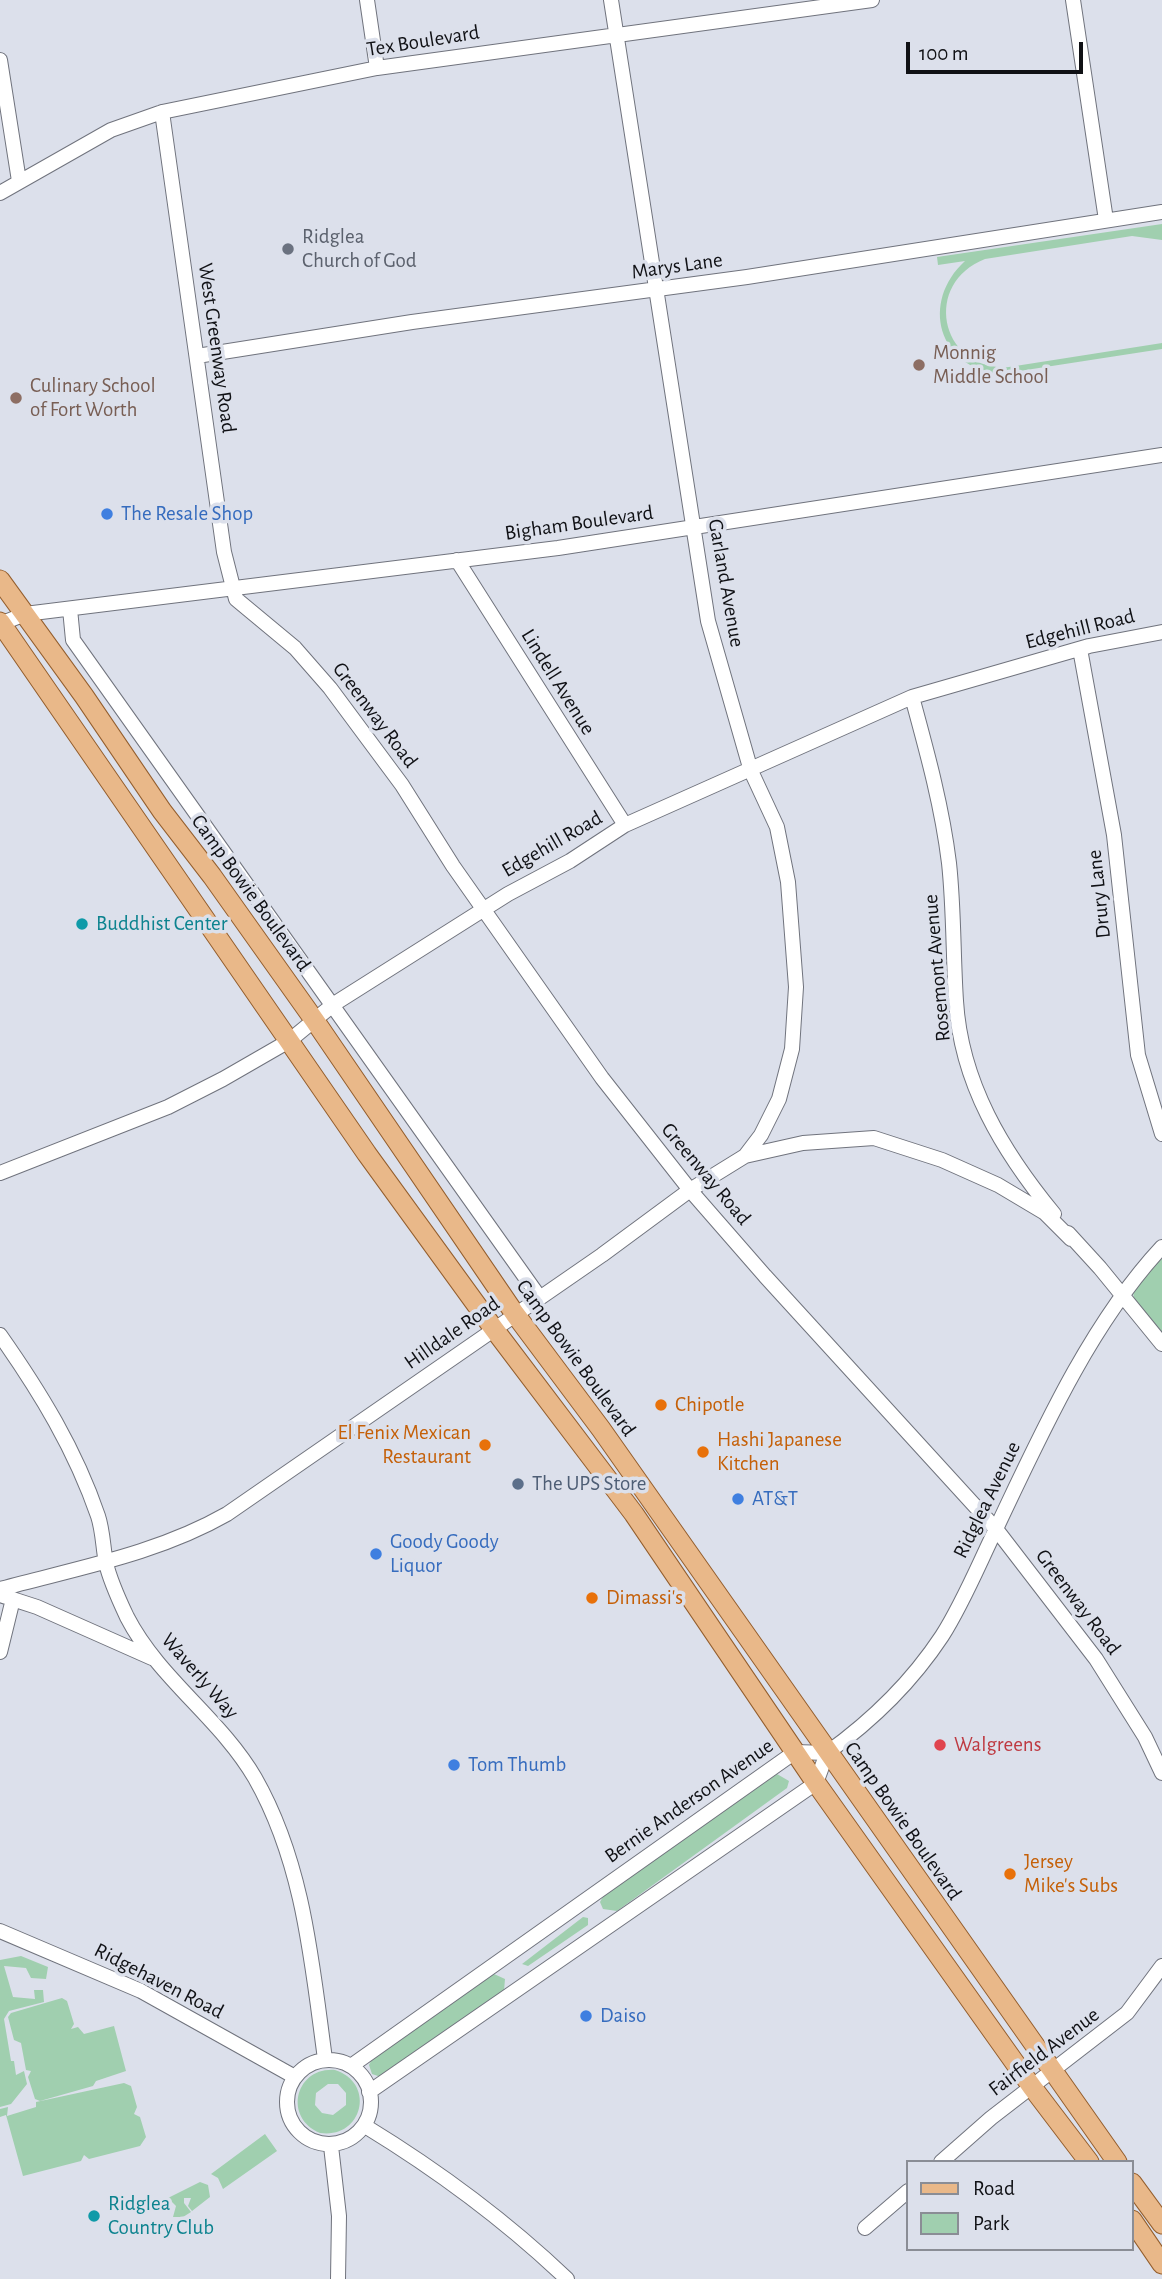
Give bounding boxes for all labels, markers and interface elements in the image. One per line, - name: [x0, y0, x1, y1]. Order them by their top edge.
- street label: Tex Boulevard: [365, 20, 481, 62]
- scale bar: [910, 28, 1087, 72]
- text: 100 m: [919, 43, 969, 64]
- place label: Ridglea Church of God: [302, 224, 417, 274]
- marker: Ridglea Church of God: [280, 241, 296, 257]
- street label: Marys Lane: [630, 247, 724, 285]
- street label: West Greenway Road: [193, 261, 241, 435]
- place label: Monnig Middle School: [933, 340, 1049, 390]
- marker: Monnig Middle School: [911, 357, 927, 373]
- place label: Culinary School of Fort Worth: [30, 373, 156, 423]
- marker: Culinary School of Fort Worth: [8, 390, 24, 406]
- street label: Bigham Boulevard: [503, 500, 655, 546]
- place label: The Resale Shop: [121, 501, 253, 527]
- marker: The Resale Shop: [99, 506, 115, 522]
- street label: Garland Avenue: [702, 517, 750, 649]
- street label: Edgehill Road: [1023, 603, 1137, 655]
- street label: Lindell Avenue: [515, 624, 601, 740]
- street label: Greenway Road: [327, 657, 423, 773]
- street label: Edgehill Road: [497, 805, 607, 883]
- street label: Camp Bowie Boulevard: [186, 810, 316, 976]
- street label: Drury Lane: [1082, 848, 1116, 940]
- street label: Rosemont Avenue: [918, 893, 956, 1043]
- place label: Buddhist Center: [96, 911, 228, 937]
- marker: Buddhist Center: [74, 916, 90, 932]
- street label: Greenway Road: [656, 1118, 756, 1230]
- street label: Camp Bowie Boulevard: [511, 1275, 641, 1441]
- street label: Hilldale Road: [400, 1291, 504, 1375]
- place label: Chipotle: [675, 1392, 744, 1418]
- marker: Chipotle: [653, 1397, 669, 1413]
- place label: El Fenix Mexican Restaurant: [337, 1420, 471, 1470]
- place label: Hashi Japanese Kitchen: [717, 1427, 842, 1477]
- marker: El Fenix Mexican Restaurant: [477, 1437, 493, 1453]
- street label: Ridglea Avenue: [948, 1437, 1026, 1563]
- marker: Hashi Japanese Kitchen: [695, 1444, 711, 1460]
- place label: The UPS Store: [532, 1471, 646, 1497]
- marker: The UPS Store: [510, 1476, 526, 1492]
- place label: AT&T: [752, 1486, 798, 1512]
- marker: AT&T: [730, 1491, 746, 1507]
- place label: Goody Goody Liquor: [390, 1529, 499, 1579]
- street label: Greenway Road: [1030, 1544, 1126, 1660]
- marker: Goody Goody Liquor: [368, 1546, 384, 1562]
- place label: Dimassi's: [606, 1585, 683, 1611]
- marker: Dimassi's: [584, 1590, 600, 1606]
- street label: Waverly Way: [156, 1628, 244, 1724]
- place label: Walgreens: [954, 1732, 1041, 1758]
- street label: Bernie Anderson Avenue: [600, 1733, 778, 1869]
- street label: Camp Bowie Boulevard: [839, 1737, 967, 1905]
- marker: Walgreens: [932, 1737, 948, 1753]
- place label: Tom Thumb: [468, 1752, 566, 1778]
- marker: Tom Thumb: [446, 1757, 462, 1773]
- place label: Jersey Mike's Subs: [1024, 1849, 1118, 1899]
- marker: Jersey Mike's Subs: [1002, 1866, 1018, 1882]
- street label: Ridgehaven Road: [90, 1937, 228, 2025]
- street label: Fairfield Avenue: [984, 2002, 1104, 2102]
- place label: Daiso: [600, 2003, 646, 2029]
- marker: Daiso: [578, 2008, 594, 2024]
- legend: [906, 2160, 1134, 2251]
- text: Road: [973, 2178, 1015, 2199]
- place label: Ridglea Country Club: [108, 2191, 214, 2241]
- marker: Ridglea Country Club: [86, 2208, 102, 2224]
- text: Park: [973, 2213, 1009, 2234]

